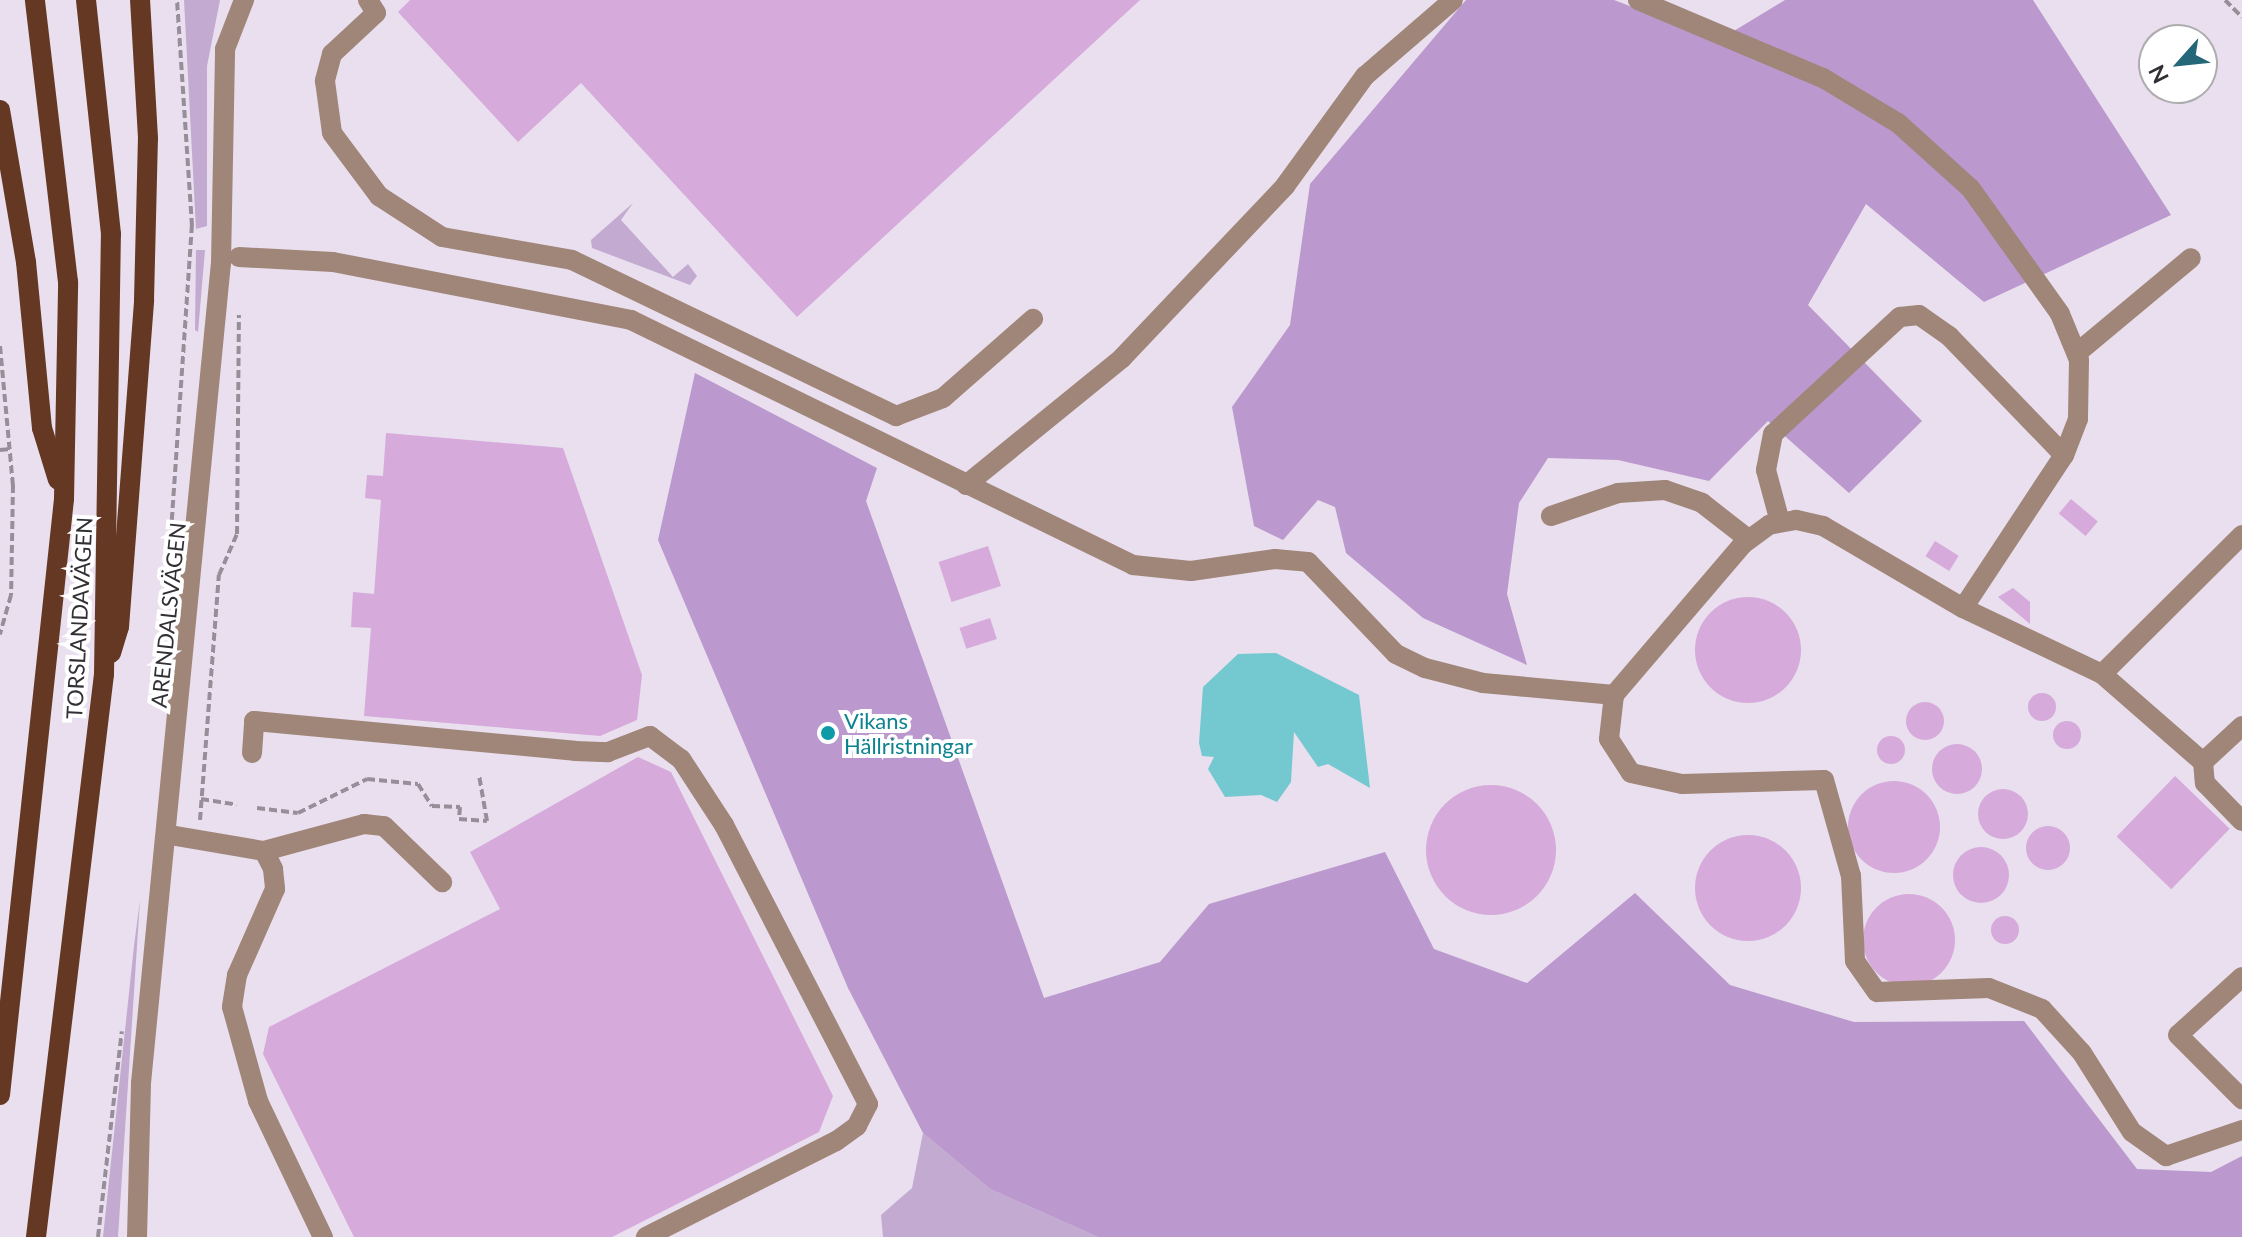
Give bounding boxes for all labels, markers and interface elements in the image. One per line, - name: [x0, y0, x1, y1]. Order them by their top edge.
- north arrow: [2138, 24, 2218, 104]
- text: N: [2142, 61, 2174, 88]
- street label: TORSLANDAVÄGEN: [61, 516, 97, 720]
- street label: ARENDALSVÄGEN: [145, 521, 191, 709]
- place label: Vikans Hällristningar: [844, 707, 973, 758]
- marker: Vikans Hällristningar: [819, 724, 837, 742]

